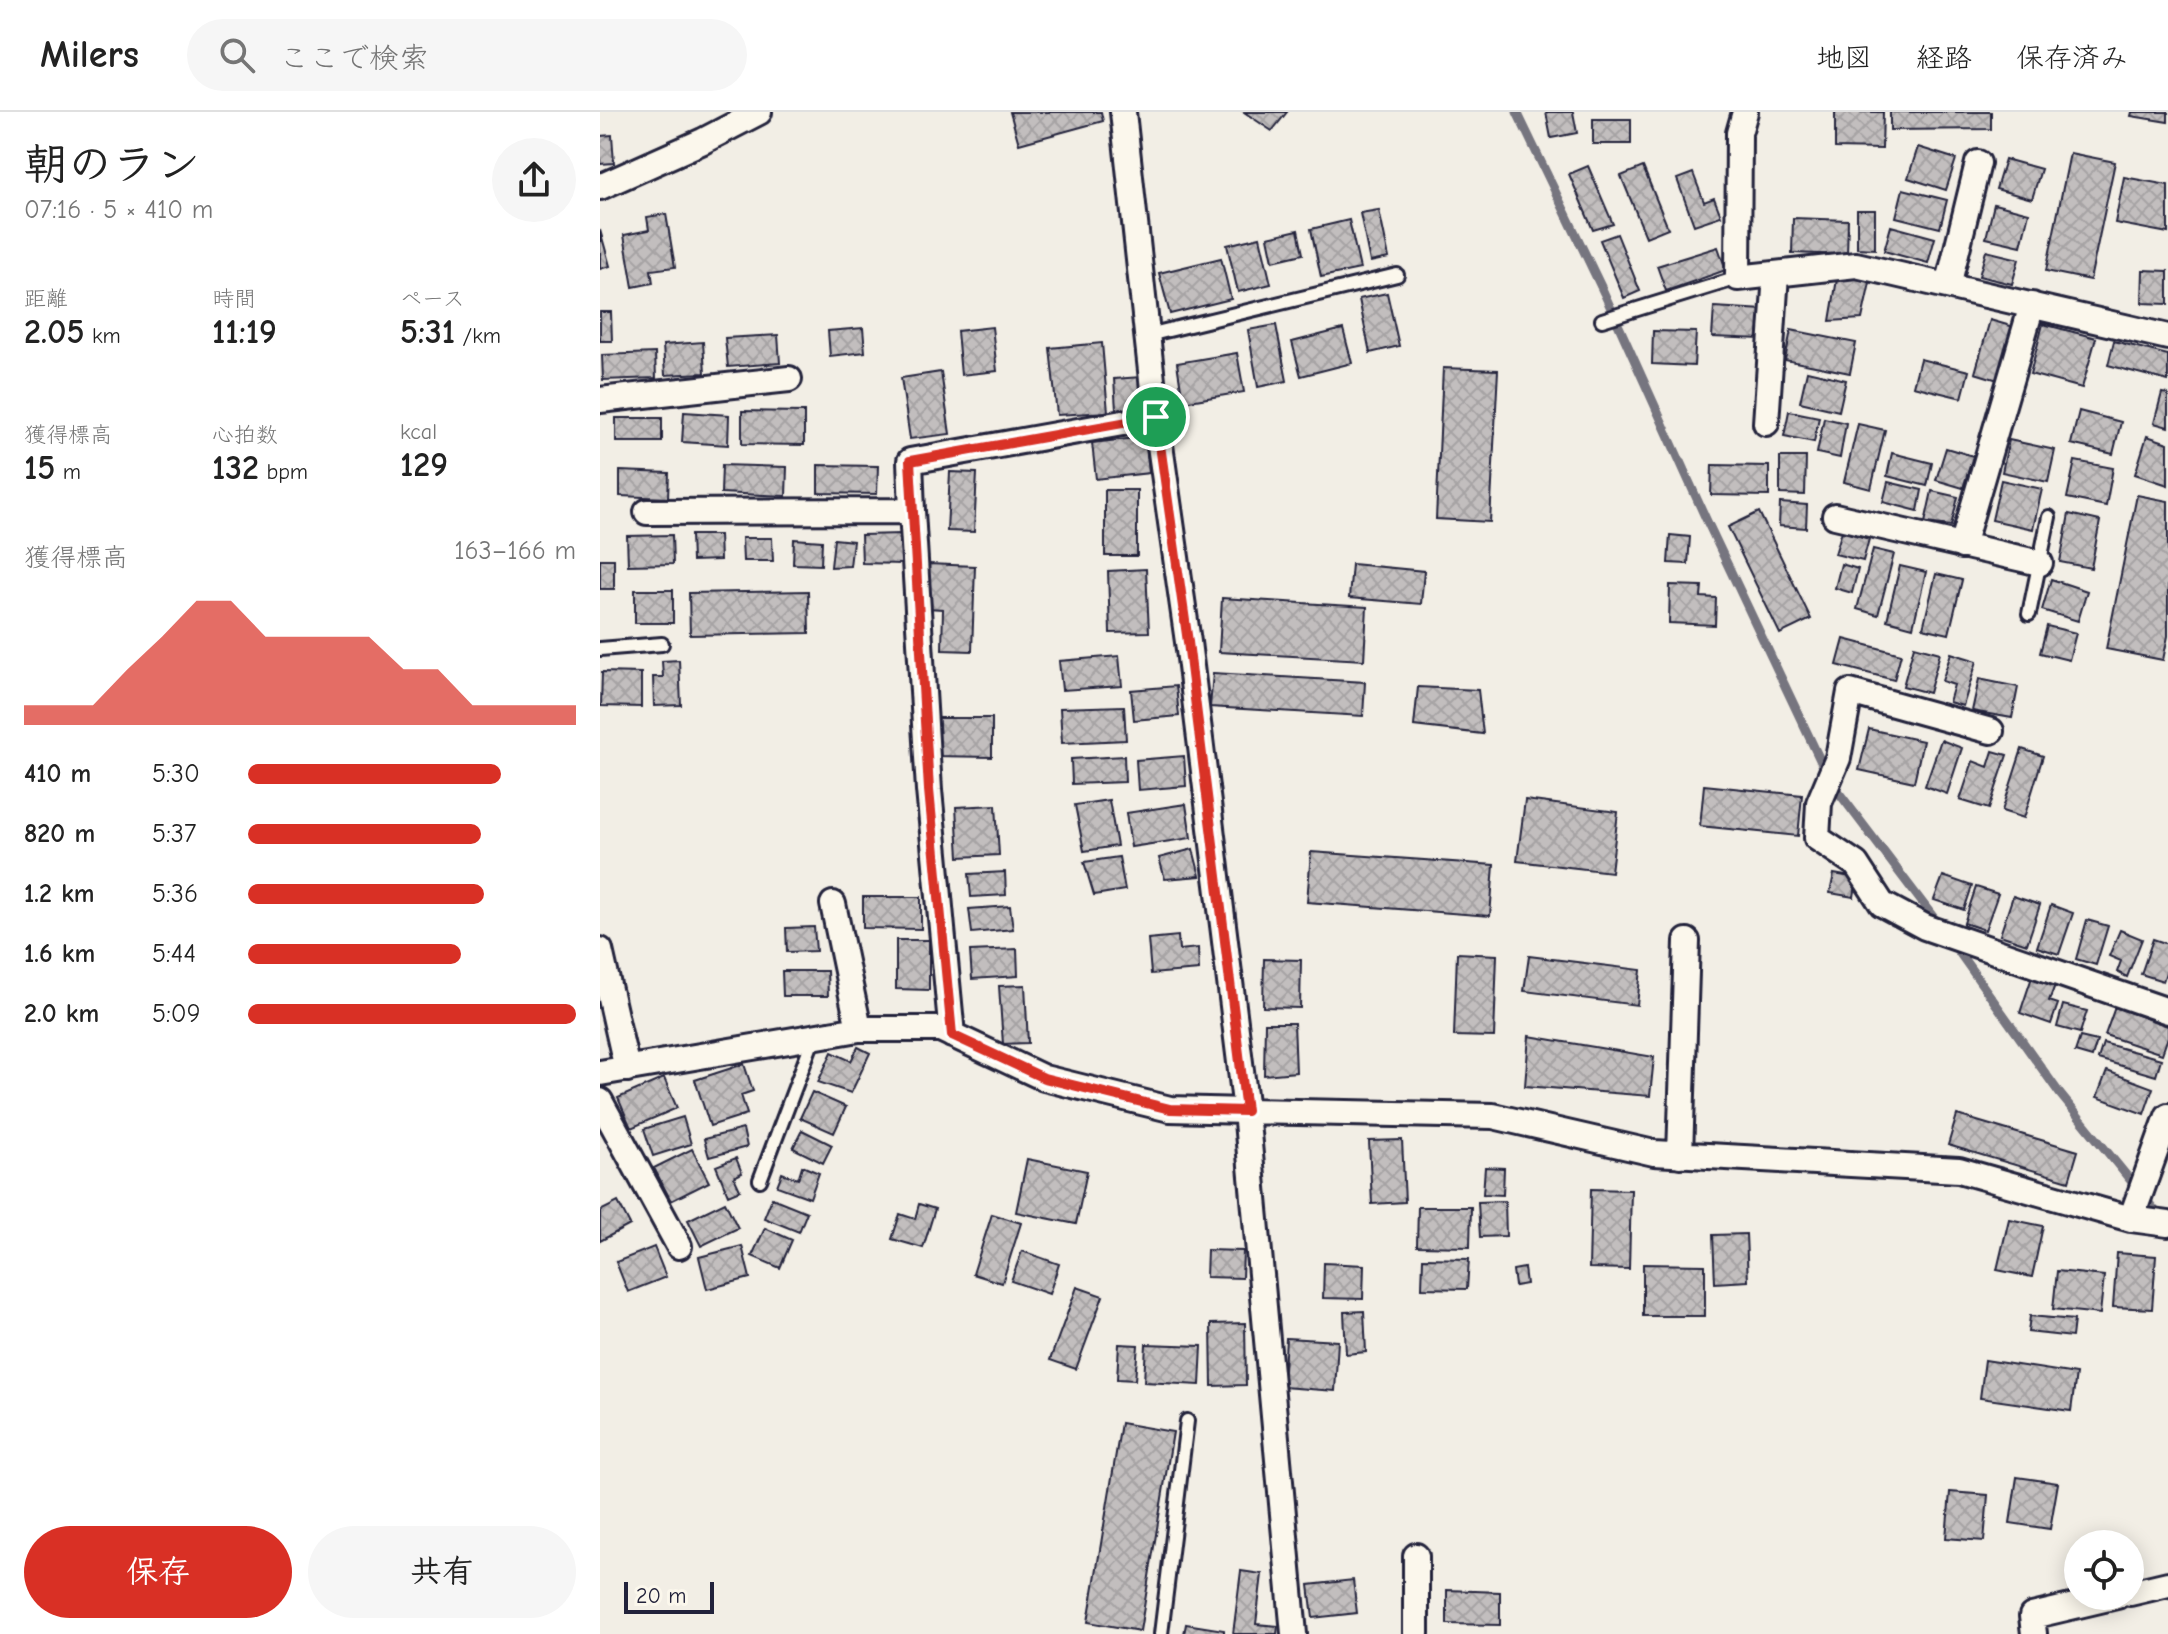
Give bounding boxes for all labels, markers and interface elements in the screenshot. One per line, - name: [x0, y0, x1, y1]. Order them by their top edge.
- search box: [187, 19, 747, 91]
- text: Milers: [40, 33, 139, 77]
- icon: search: [215, 33, 259, 77]
- text: ここで検索: [279, 41, 429, 76]
- text: 地図: [1816, 42, 1872, 74]
- text: 経路: [1916, 42, 1972, 74]
- text: 保存済み: [2016, 42, 2128, 74]
- button: share: [492, 138, 576, 222]
- text: 朝のラン: [24, 139, 200, 190]
- text: 07:16 · 5 × 410 m: [24, 195, 213, 225]
- text: 距離: [24, 286, 68, 312]
- text: 時間: [212, 286, 256, 312]
- text: ペース: [400, 286, 465, 312]
- text: 2.05: [24, 312, 85, 352]
- text: 11:19: [212, 312, 277, 352]
- text: 5:31: [400, 312, 455, 352]
- text: km: [85, 323, 121, 349]
- text: /km: [455, 323, 501, 349]
- pin: [1122, 383, 1190, 451]
- icon: arrive: [1134, 395, 1178, 439]
- text: kcal: [400, 419, 437, 445]
- text: 獲得標高: [24, 422, 112, 448]
- text: 心拍数: [212, 422, 278, 448]
- text: 129: [400, 445, 448, 485]
- text: 15: [24, 448, 55, 488]
- text: 132: [212, 448, 259, 488]
- text: m: [55, 459, 81, 485]
- text: bpm: [259, 459, 308, 485]
- text: 163–166 m: [454, 536, 576, 566]
- text: 獲得標高: [24, 543, 128, 573]
- text: 410 m: [24, 759, 91, 789]
- text: 5:30: [152, 759, 200, 789]
- text: 820 m: [24, 819, 95, 849]
- text: 5:37: [152, 819, 196, 849]
- text: 1.2 km: [24, 879, 95, 909]
- text: 5:36: [152, 879, 198, 909]
- text: 1.6 km: [24, 939, 95, 969]
- text: 5:44: [152, 939, 196, 969]
- text: 2.0 km: [24, 999, 99, 1029]
- text: 5:09: [152, 999, 200, 1029]
- button: 保存: [24, 1526, 292, 1618]
- button: 共有: [308, 1526, 576, 1618]
- map controls: [2064, 1530, 2144, 1610]
- button: locate: [2064, 1530, 2144, 1610]
- scale bar: [624, 1578, 714, 1614]
- text: 20 m: [636, 1583, 686, 1609]

